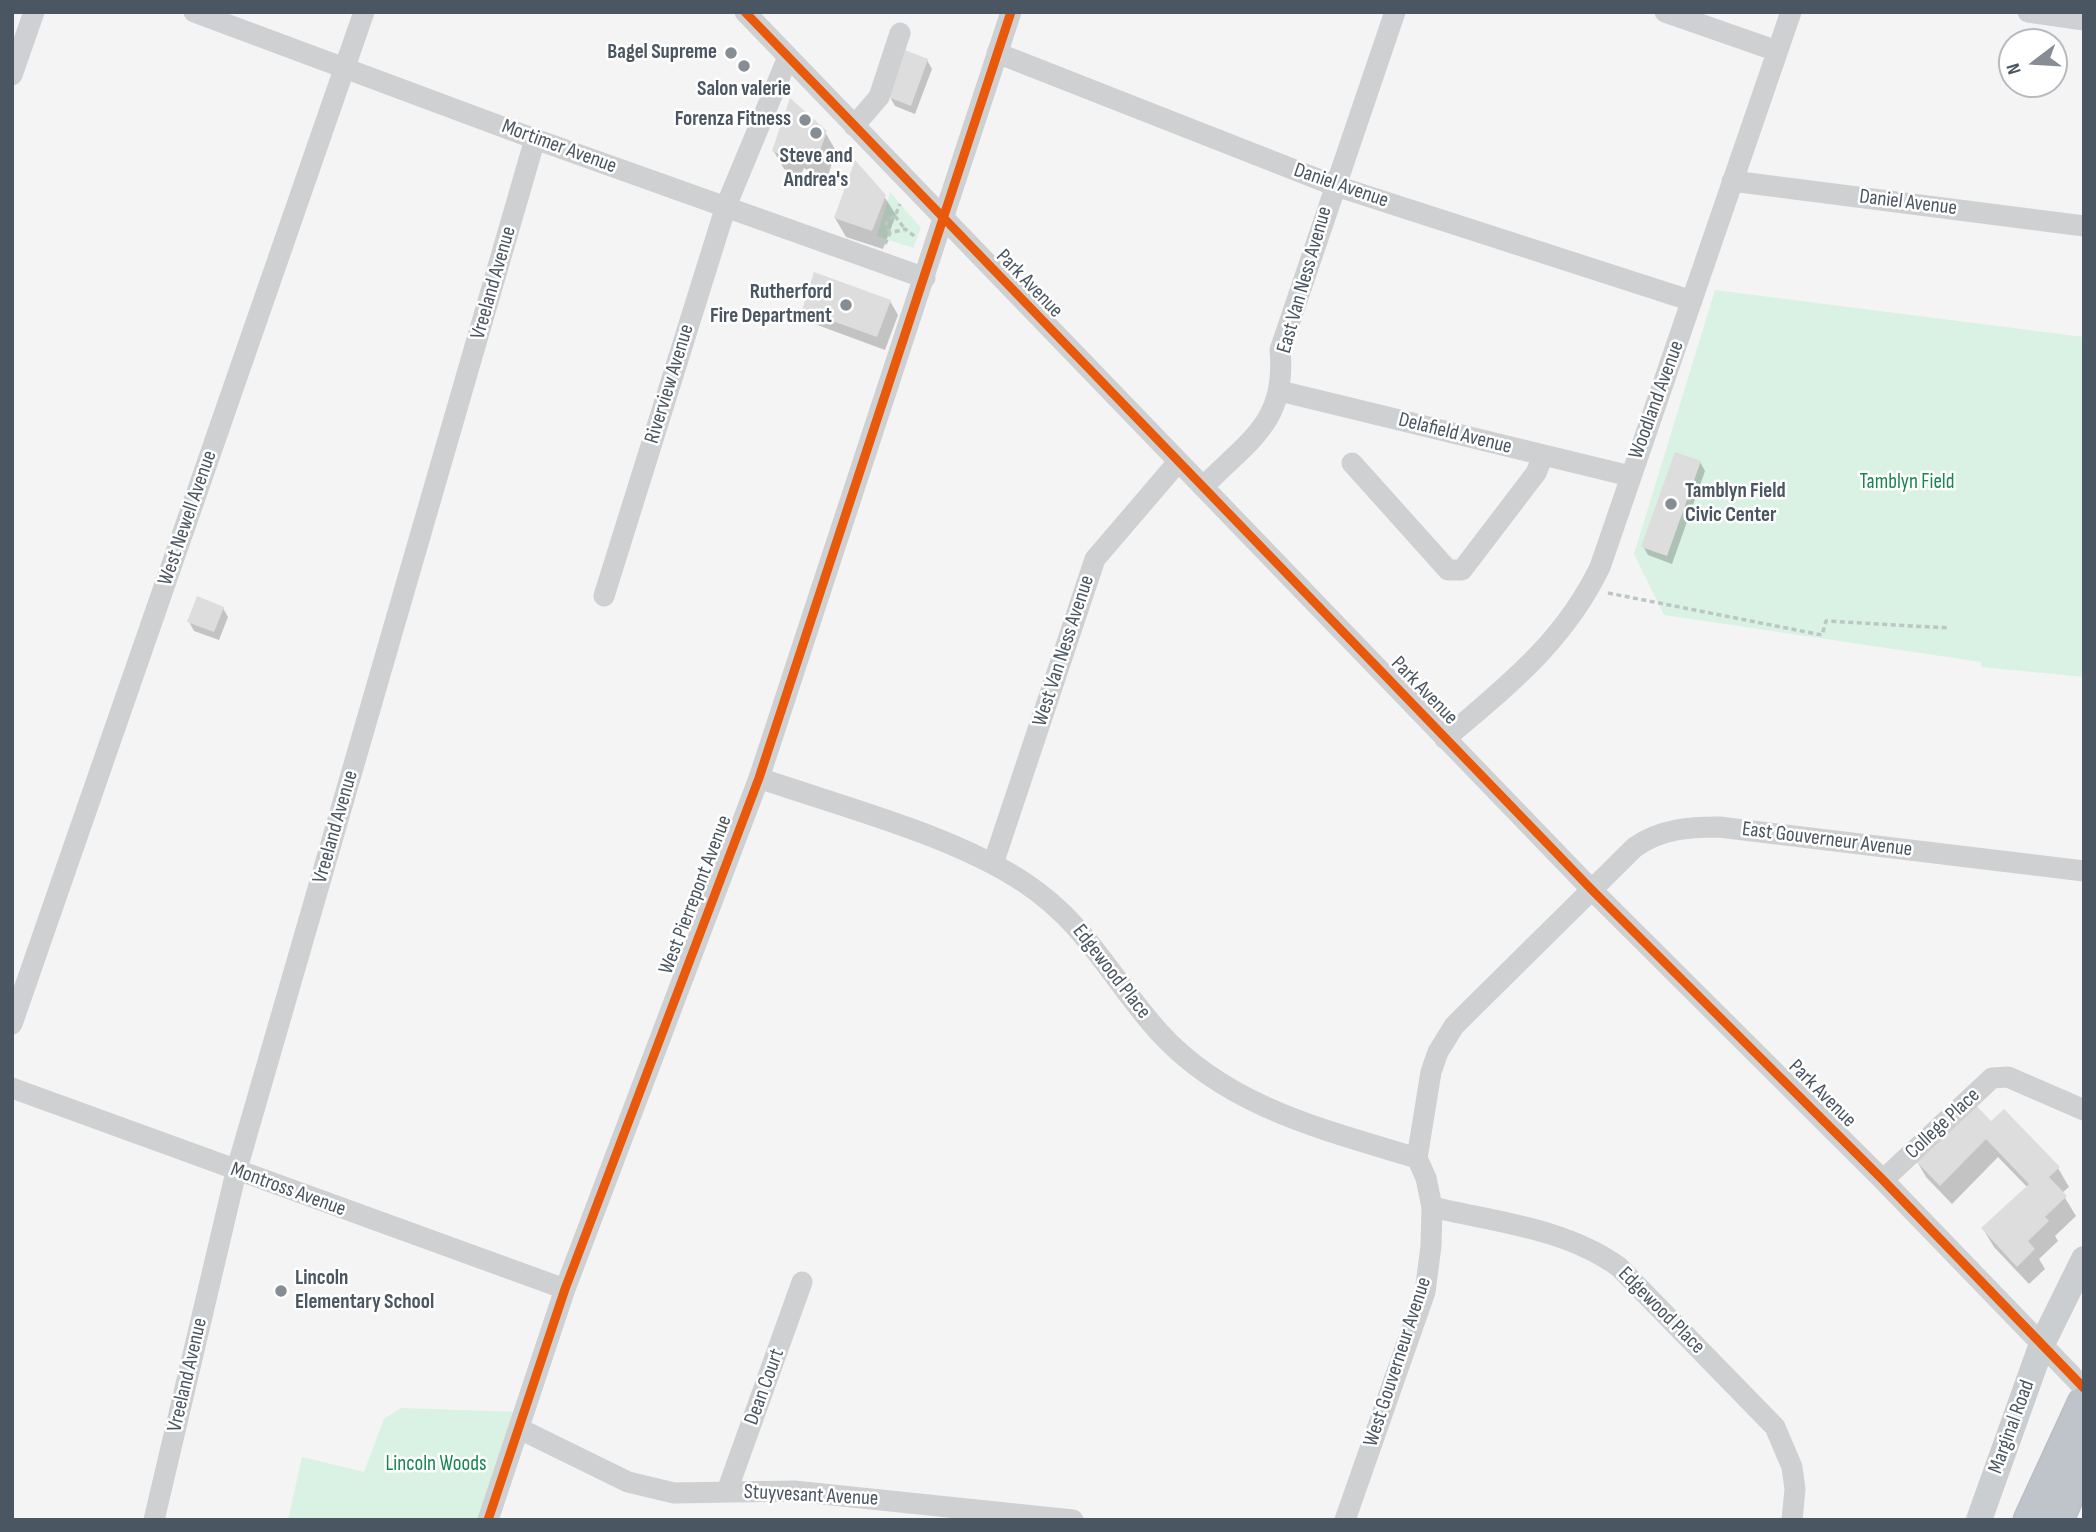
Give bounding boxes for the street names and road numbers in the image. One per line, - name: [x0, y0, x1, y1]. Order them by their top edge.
- street label: Mortimer Avenue: [498, 115, 620, 179]
- street label: Daniel Avenue: [1290, 158, 1392, 214]
- street label: Daniel Avenue: [1858, 185, 1958, 221]
- street label: East Van Ness Avenue: [1272, 204, 1338, 356]
- street label: Vreeland Avenue: [466, 224, 522, 342]
- street label: Park Avenue: [990, 245, 1068, 323]
- street label: Riverview Avenue: [640, 321, 700, 447]
- street label: Woodland Avenue: [1624, 337, 1690, 463]
- street label: Delafield Avenue: [1396, 408, 1514, 460]
- street label: West Newell Avenue: [153, 447, 223, 589]
- street label: West Van Ness Avenue: [1028, 572, 1100, 730]
- street label: Park Avenue: [1385, 652, 1463, 730]
- street label: Vreeland Avenue: [308, 768, 364, 886]
- street label: West Pierrepont Avenue: [654, 812, 738, 978]
- street label: East Gouverneur Avenue: [1741, 817, 1913, 863]
- street label: Edgewood Place: [1066, 920, 1156, 1024]
- street label: Park Avenue: [1783, 1055, 1861, 1133]
- street label: College Place: [1901, 1083, 1985, 1165]
- street label: Montross Avenue: [227, 1158, 349, 1222]
- street label: Edgewood Place: [1612, 1262, 1710, 1360]
- street label: West Gouverneur Avenue: [1359, 1274, 1437, 1450]
- street label: Vreeland Avenue: [163, 1316, 213, 1434]
- street label: Dean Court: [740, 1345, 790, 1429]
- street label: Marginal Road: [1983, 1377, 2041, 1477]
- street label: Stuyvesant Avenue: [743, 1480, 879, 1512]

